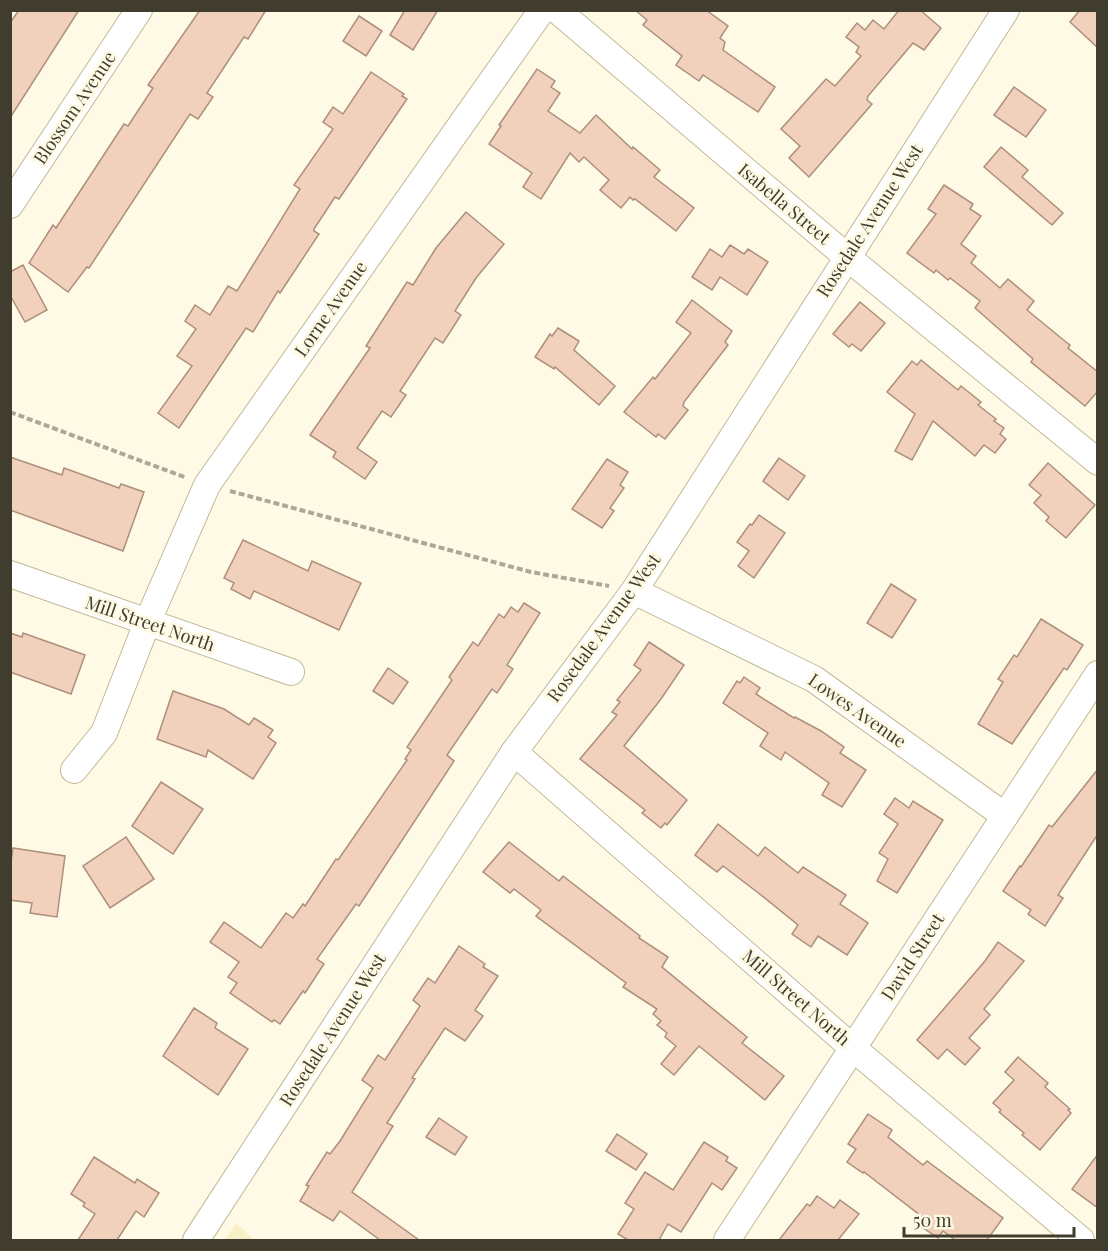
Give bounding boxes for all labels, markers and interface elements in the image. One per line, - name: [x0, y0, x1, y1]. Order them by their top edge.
- street label: Blossom Avenue: [28, 46, 121, 168]
- street label: Rosedale Avenue West: [811, 139, 928, 302]
- street label: Isabella Street: [733, 157, 837, 250]
- street label: Lorne Avenue: [288, 256, 372, 361]
- street label: Rosedale Avenue West: [541, 548, 666, 706]
- street label: Mill Street North: [82, 590, 219, 657]
- street label: Lowes Avenue: [804, 668, 911, 753]
- street label: David Street: [875, 908, 950, 1005]
- street label: Mill Street North: [738, 944, 856, 1051]
- street label: Rosedale Avenue West: [274, 948, 391, 1111]
- scale bar: [904, 1200, 1074, 1238]
- text: 50 m: [913, 1208, 952, 1232]

